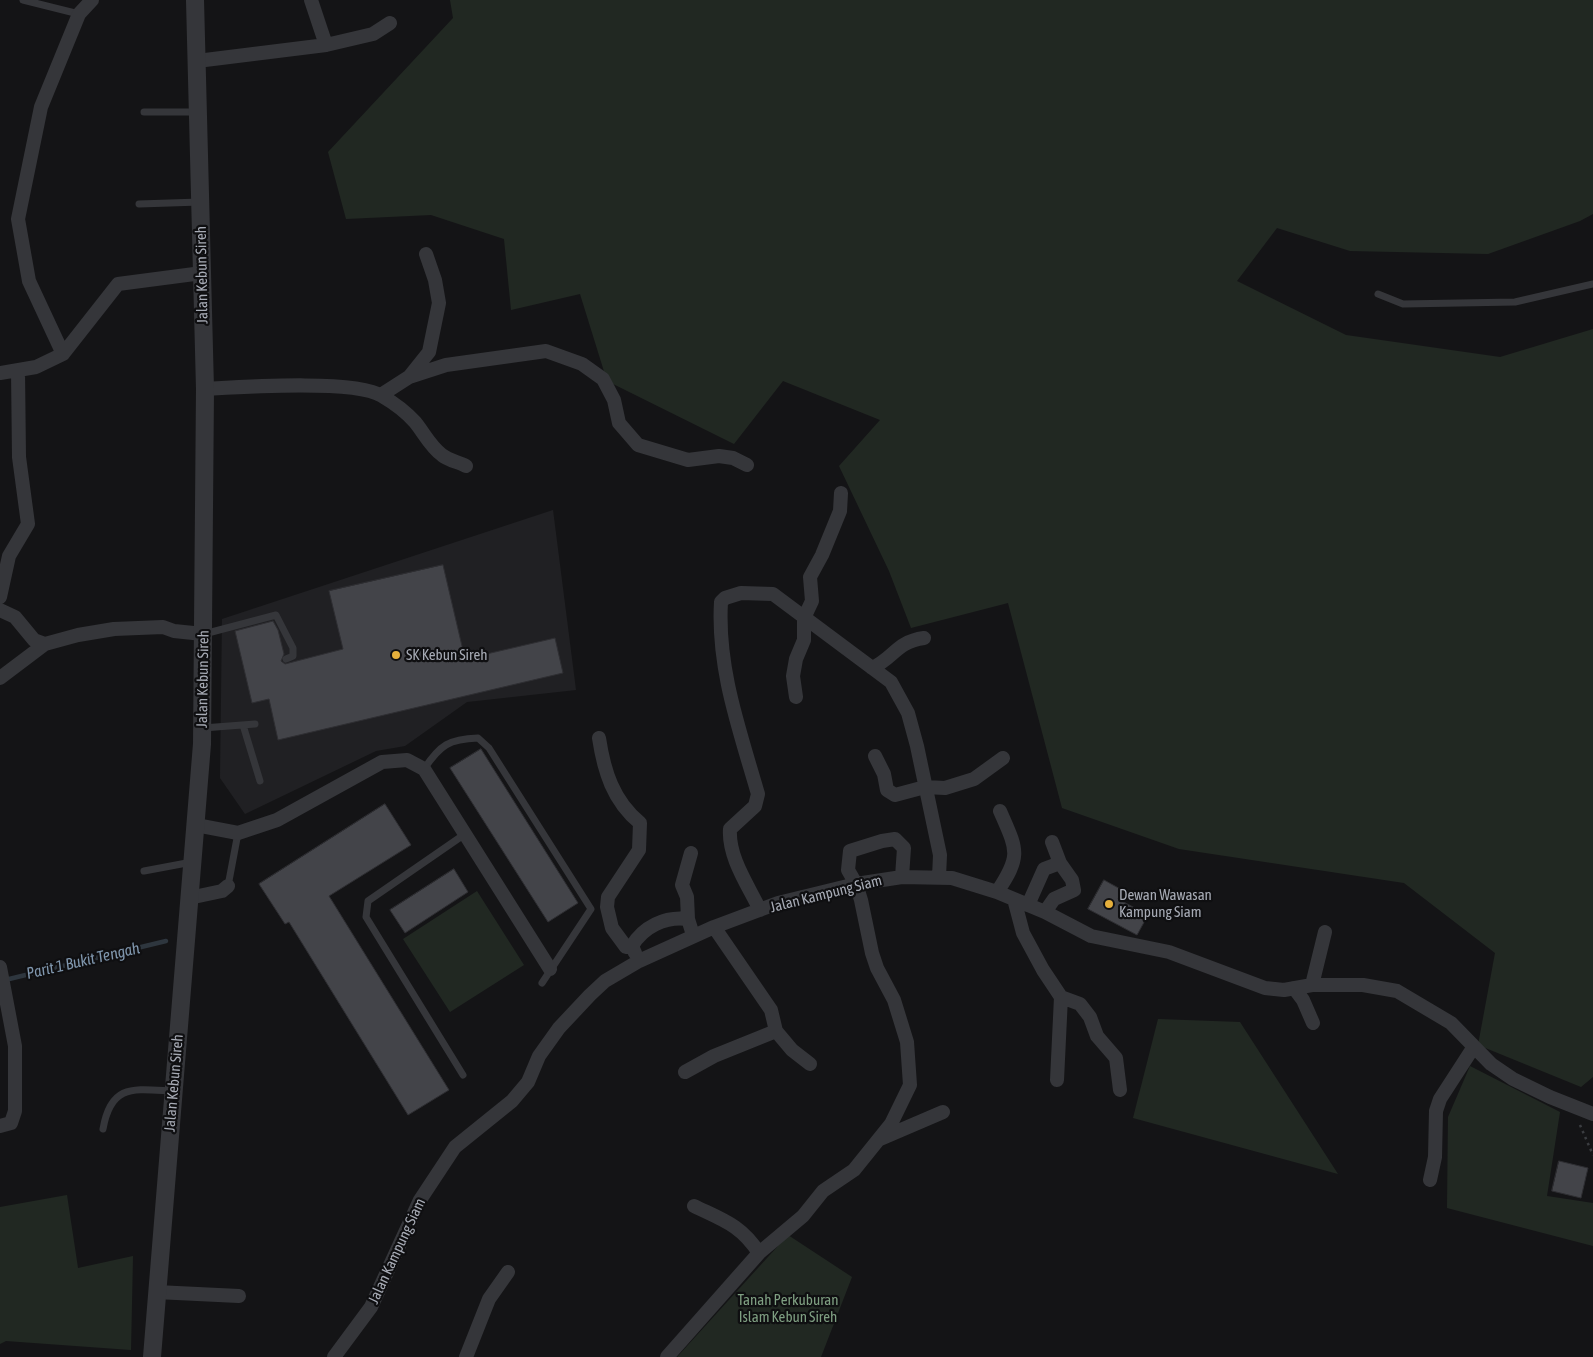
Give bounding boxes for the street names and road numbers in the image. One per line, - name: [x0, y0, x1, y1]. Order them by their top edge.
- street label: Jalan Kebun Sireh: [192, 226, 212, 324]
- street label: Jalan Kebun Sireh: [193, 630, 213, 728]
- street label: Jalan Kampung Siam: [768, 871, 884, 917]
- street label: Jalan Kebun Sireh: [161, 1033, 187, 1133]
- street label: Jalan Kampung Siam: [365, 1195, 429, 1307]

